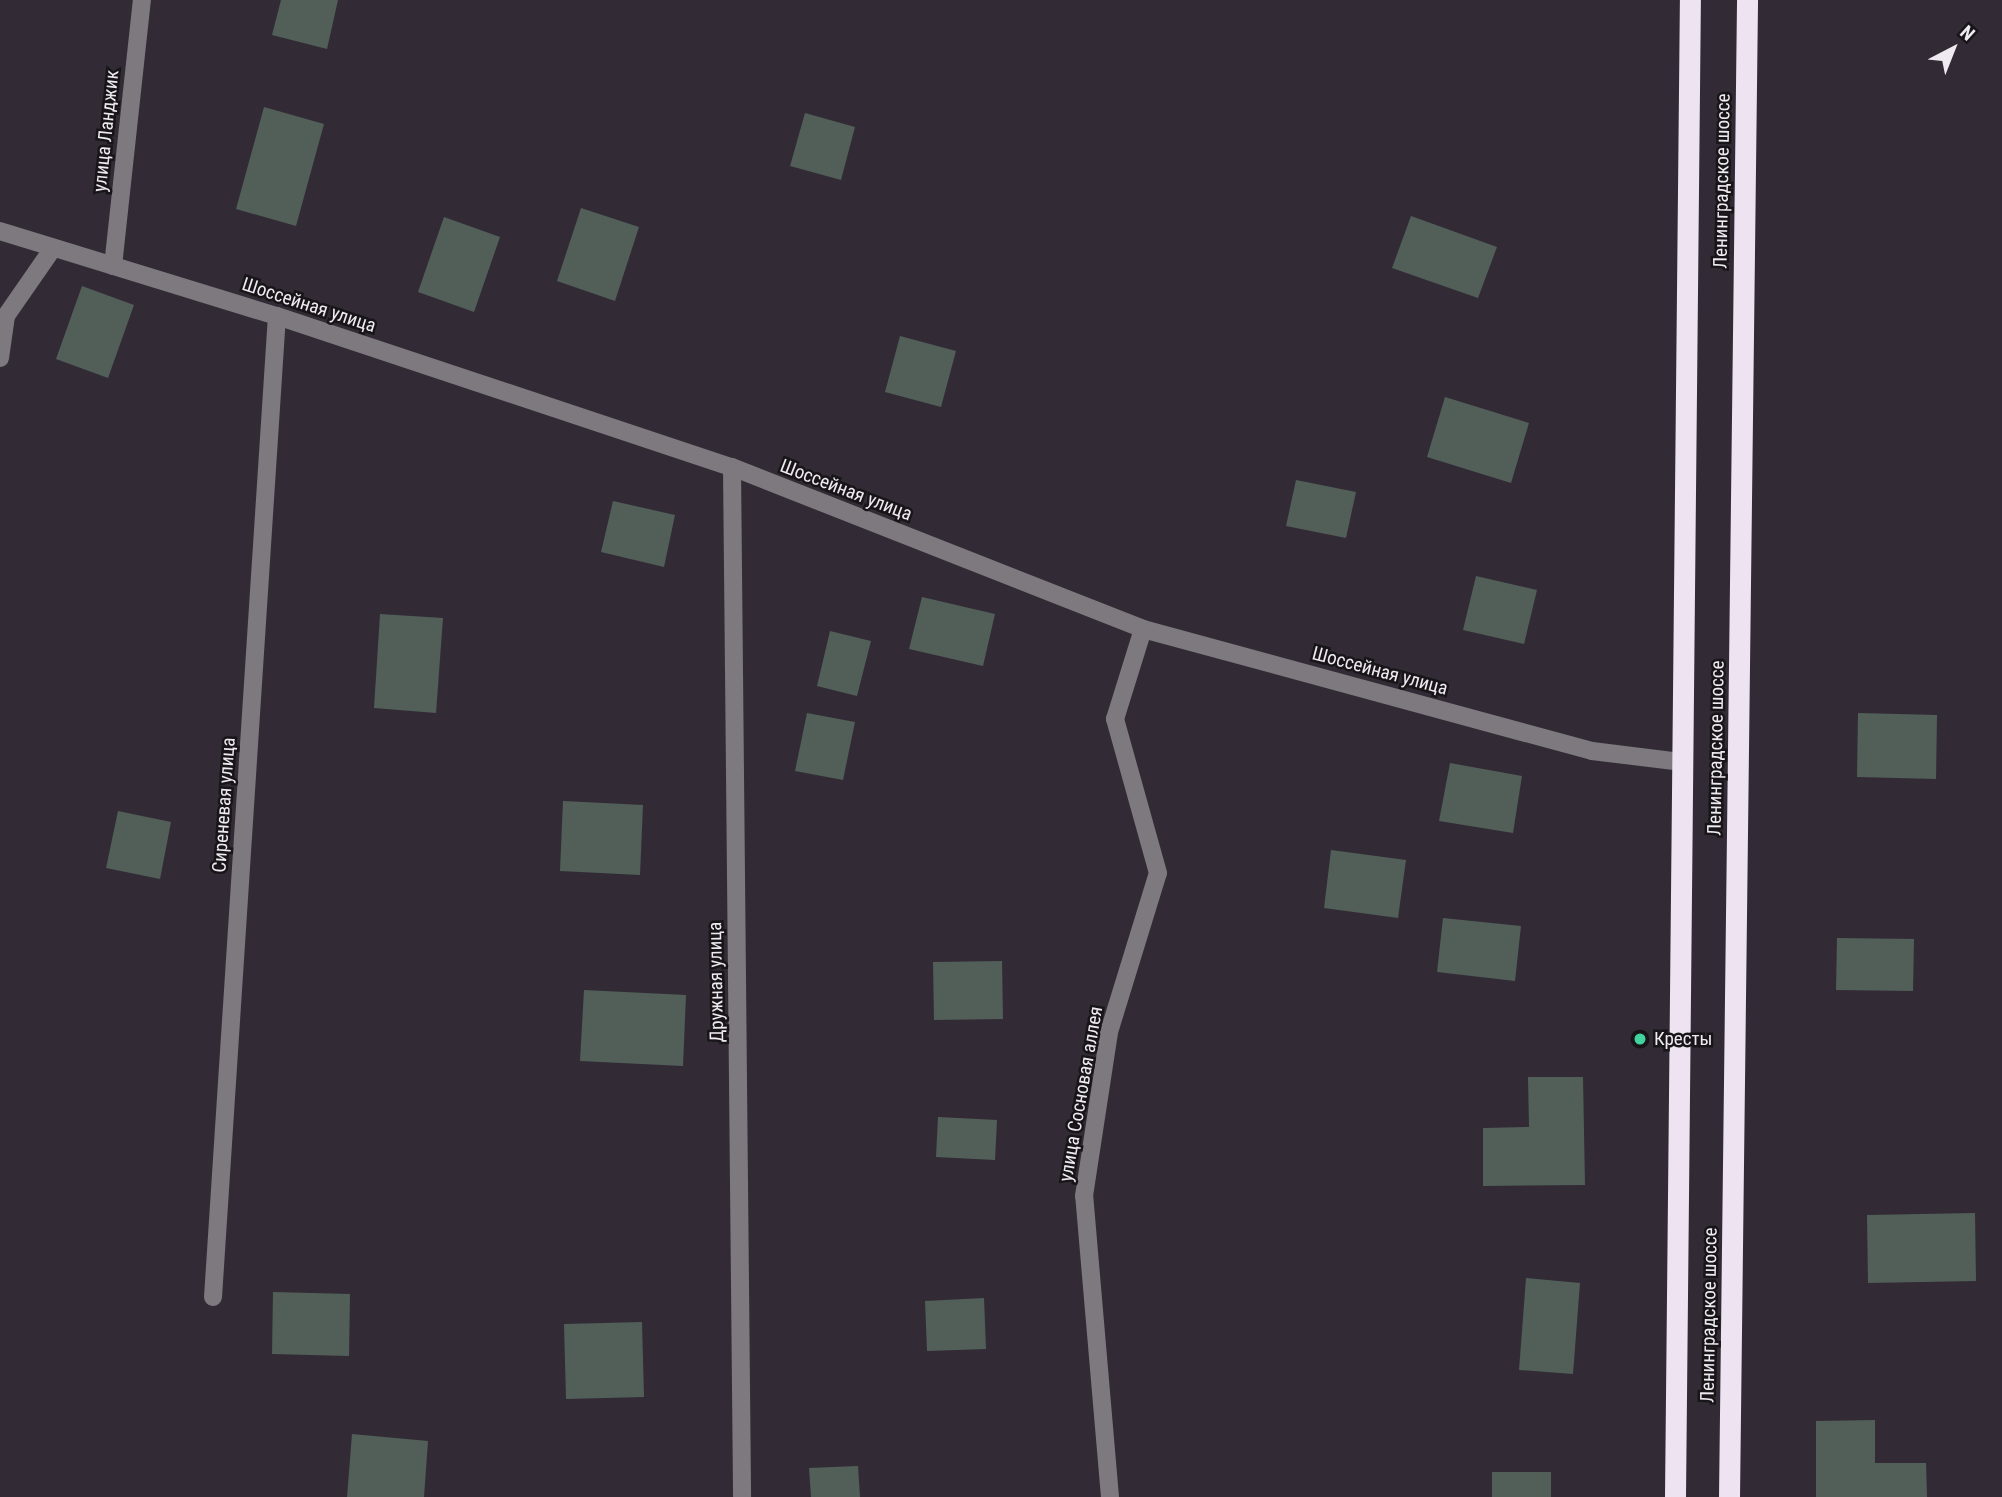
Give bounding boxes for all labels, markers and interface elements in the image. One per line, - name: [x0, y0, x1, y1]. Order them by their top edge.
- north arrow: [1918, 14, 1988, 84]
- text: N: [1955, 21, 1979, 45]
- street label: улица Ланджик: [88, 69, 124, 193]
- street label: Ленинградское шоссе: [1709, 93, 1735, 269]
- street label: Шоссейная улица: [239, 273, 379, 337]
- street label: Шоссейная улица: [777, 454, 915, 526]
- street label: Шоссейная улица: [1310, 642, 1450, 700]
- street label: Ленинградское шоссе: [1703, 660, 1729, 836]
- street label: Сиреневая улица: [208, 737, 240, 873]
- street label: Дружная улица: [704, 922, 728, 1042]
- street label: улица Сосновая аллея: [1054, 1005, 1108, 1183]
- place label: Кресты: [1654, 1028, 1712, 1050]
- marker: Кресты: [1632, 1031, 1648, 1047]
- street label: Ленинградское шоссе: [1696, 1227, 1722, 1403]

